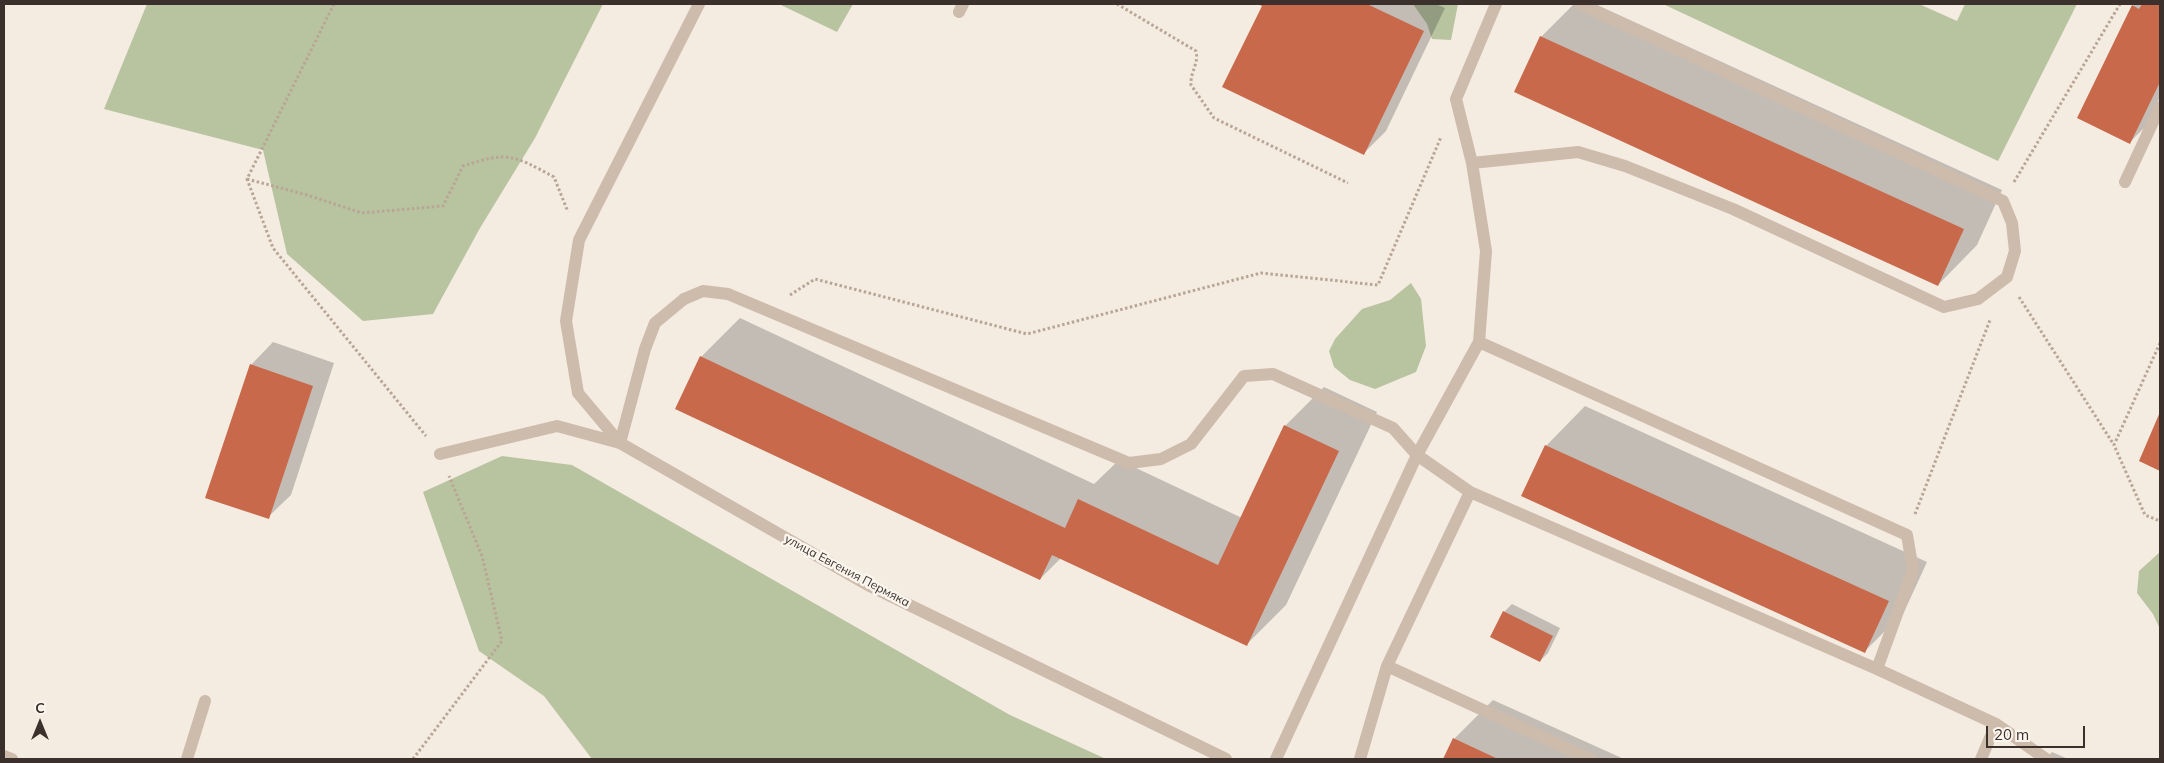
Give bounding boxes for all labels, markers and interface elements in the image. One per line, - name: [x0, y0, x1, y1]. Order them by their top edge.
- street label: улица Евгения Пермяка: [782, 532, 912, 610]
- north arrow: [15, 698, 65, 748]
- text: С: [35, 699, 45, 717]
- scale bar: [1989, 716, 2088, 748]
- text: 20 m: [1994, 725, 2029, 744]

